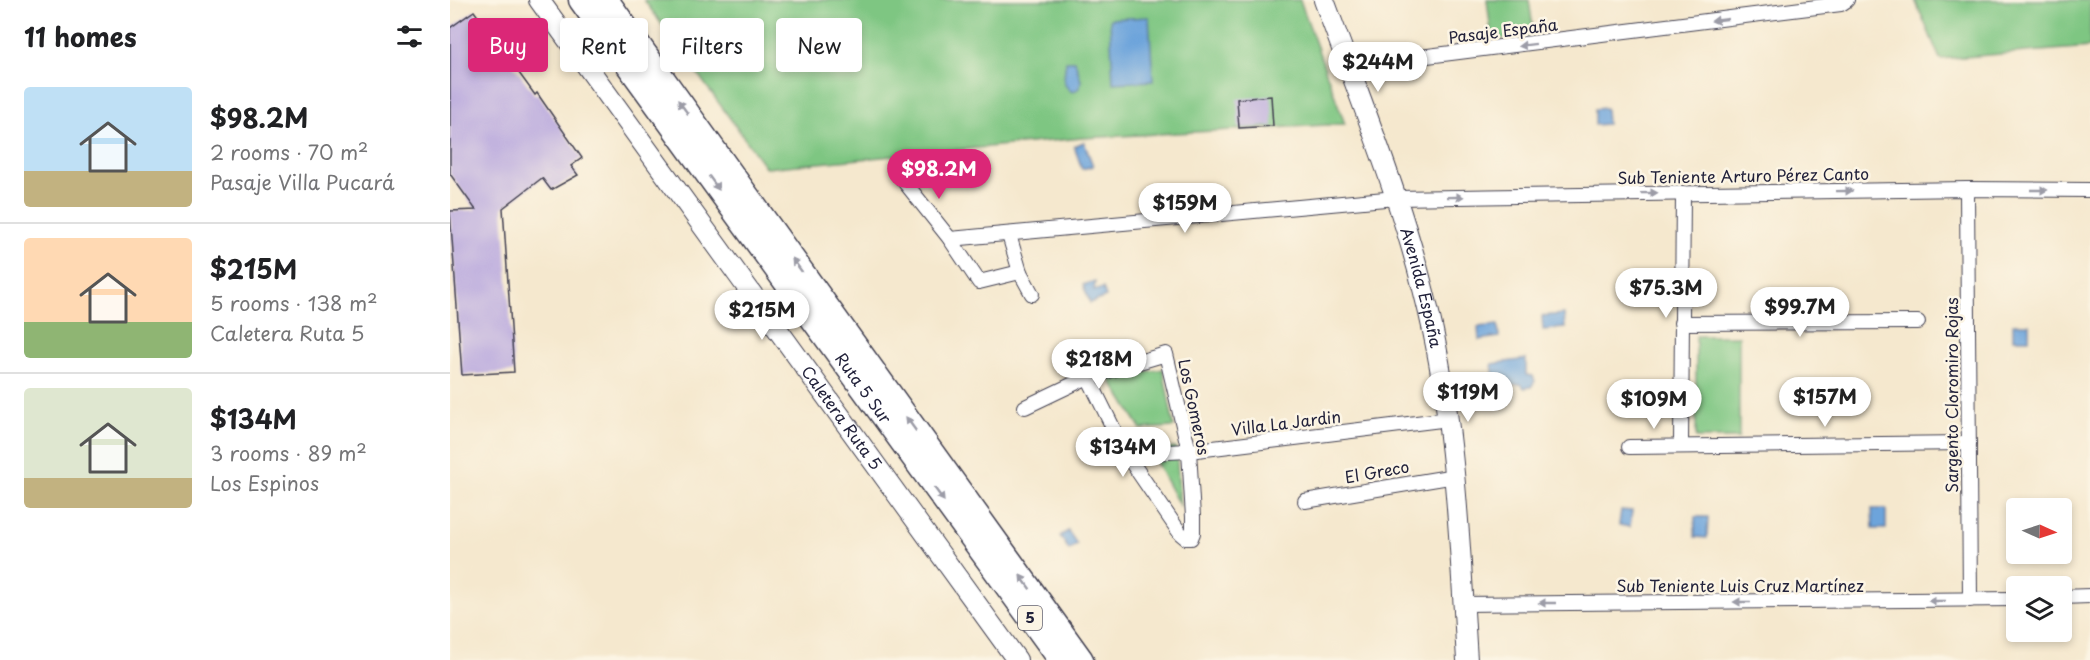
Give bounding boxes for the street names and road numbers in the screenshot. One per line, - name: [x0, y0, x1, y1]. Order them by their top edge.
- street label: Pasaje España: [1447, 11, 1559, 49]
- street label: Sub Teniente Arturo Pérez Canto: [1617, 161, 1869, 189]
- street label: Avenida España: [1395, 224, 1449, 350]
- street label: Sargento Cloromiro Rojas: [1939, 297, 1963, 493]
- street label: Ruta 5 Sur: [830, 347, 898, 428]
- street label: Los Gomeros: [1173, 357, 1217, 457]
- street label: Caletera Ruta 5: [796, 360, 888, 474]
- street label: Villa La Jardin: [1230, 403, 1342, 441]
- street label: El Greco: [1343, 454, 1411, 488]
- street label: Sub Teniente Luis Cruz Martínez: [1616, 573, 1864, 597]
- road number: 5: [1018, 606, 1042, 630]

